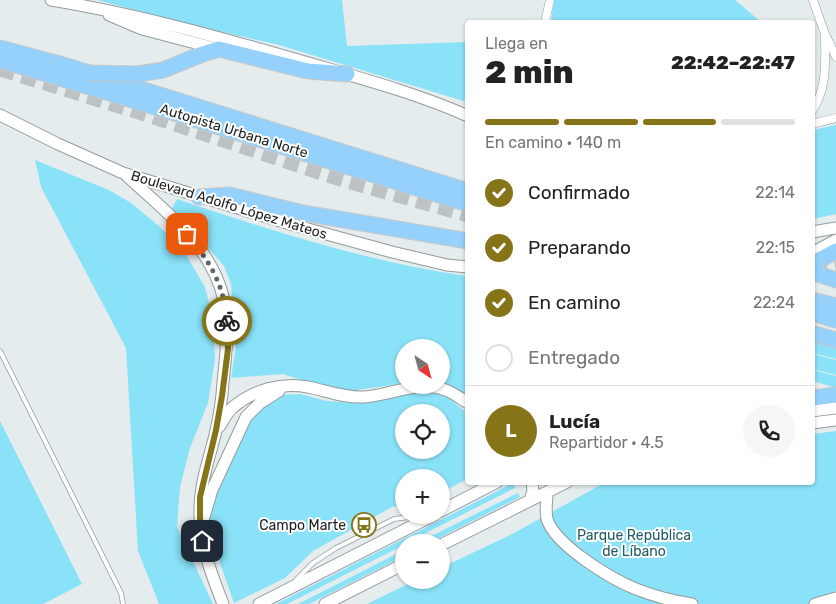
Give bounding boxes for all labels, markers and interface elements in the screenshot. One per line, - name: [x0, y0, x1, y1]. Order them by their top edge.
- text: Llega en: [485, 34, 548, 53]
- text: 22:42–22:47: [671, 51, 795, 74]
- text: 2 min: [485, 53, 574, 91]
- street label: Autopista Urbana Norte: [158, 100, 310, 162]
- text: En camino · 140 m: [485, 133, 621, 152]
- street label: Boulevard Adolfo López Mateos: [129, 167, 329, 243]
- icon: check: [485, 179, 513, 207]
- text: Confirmado: [528, 181, 630, 204]
- text: 22:14: [755, 183, 795, 202]
- pin: [166, 213, 208, 255]
- icon: bag: [173, 220, 201, 248]
- icon: check: [485, 234, 513, 262]
- text: Preparando: [528, 236, 631, 259]
- text: 22:15: [756, 238, 795, 257]
- icon: check: [485, 289, 513, 317]
- text: En camino: [528, 291, 621, 314]
- text: 22:24: [753, 293, 795, 312]
- courier: [202, 296, 252, 346]
- icon: bike: [213, 307, 241, 335]
- north arrow: [395, 339, 450, 394]
- map controls: [395, 339, 450, 589]
- text: Entregado: [528, 346, 620, 369]
- button: locate: [395, 404, 450, 459]
- button: phone: [743, 405, 795, 457]
- text: Lucía: [549, 410, 600, 433]
- text: L: [505, 419, 517, 442]
- text: Repartidor · 4.5: [549, 433, 664, 452]
- button: +: [395, 469, 450, 524]
- bus stop icon: Campo Marte: [351, 512, 377, 538]
- place label: Campo Marte: [259, 517, 346, 534]
- pin: [181, 520, 223, 562]
- icon: home: [188, 527, 216, 555]
- park label: Parque República de Líbano: [577, 527, 691, 560]
- button: −: [395, 534, 450, 589]

